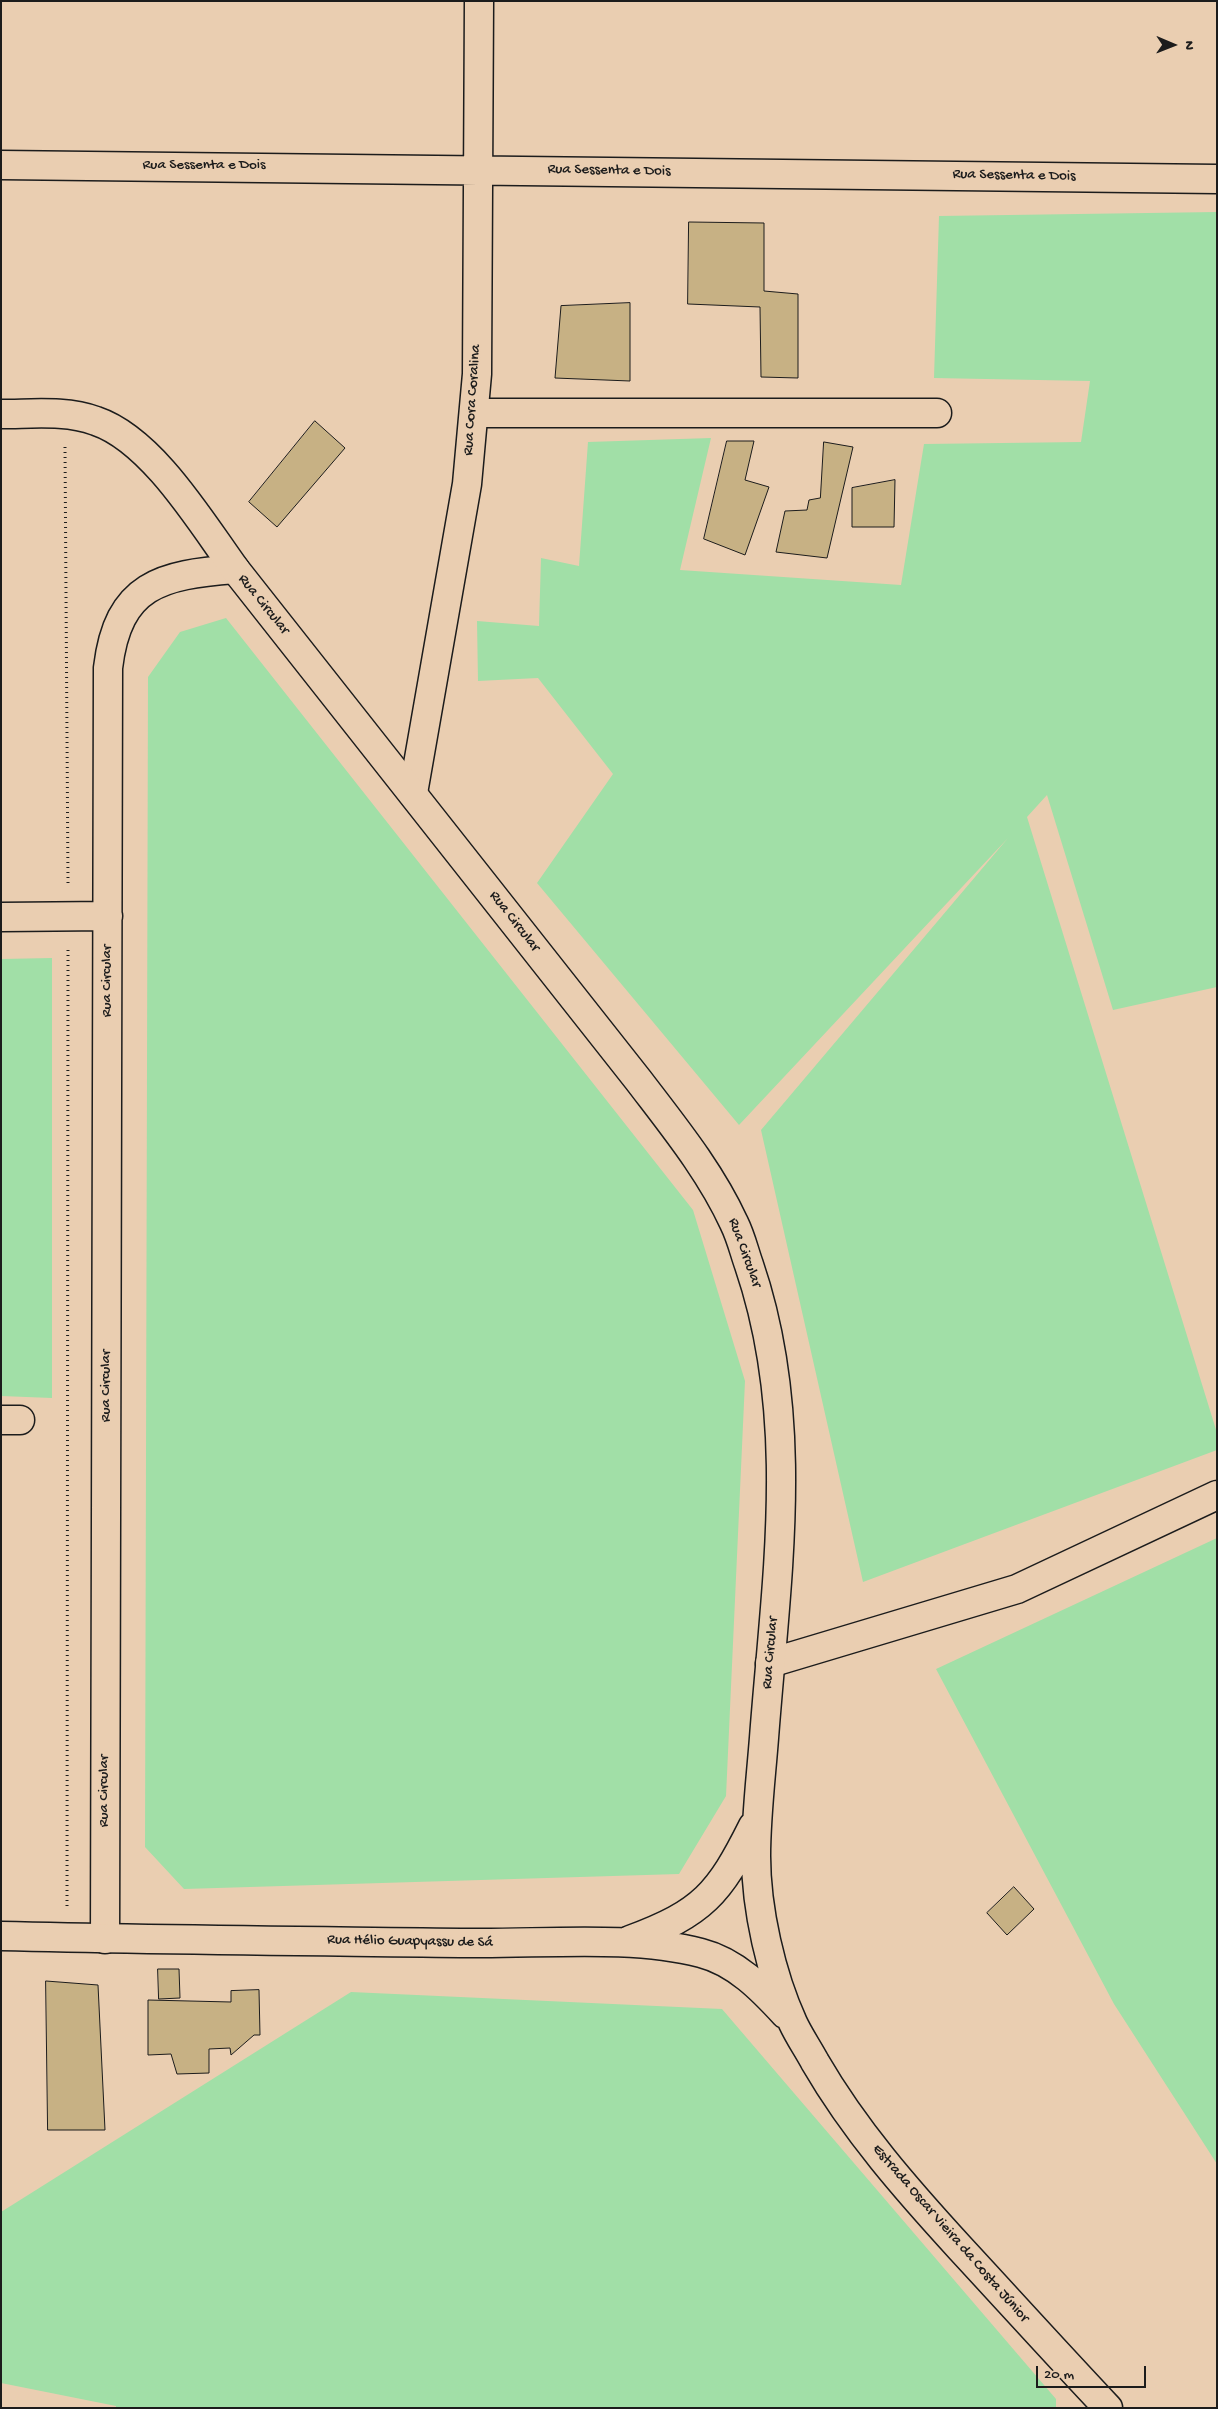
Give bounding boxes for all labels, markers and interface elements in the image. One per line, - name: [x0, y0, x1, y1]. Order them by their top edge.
- north arrow: [1148, 20, 1198, 70]
- text: N: [1180, 41, 1197, 50]
- street label: Rua Sessenta e Dois: [142, 157, 266, 175]
- street label: Rua Sessenta e Dois: [547, 161, 671, 181]
- street label: Rua Sessenta e Dois: [952, 166, 1076, 186]
- street label: Rua Cora Coralina: [460, 344, 486, 456]
- street label: Rua Circular: [233, 571, 293, 639]
- street label: Rua Circular: [485, 888, 543, 956]
- street label: Rua Circular: [99, 945, 117, 1017]
- street label: Rua Circular: [723, 1216, 765, 1290]
- street label: Rua Circular: [98, 1350, 116, 1422]
- street label: Rua Circular: [759, 1616, 783, 1690]
- street label: Rua Circular: [96, 1755, 114, 1827]
- street label: Rua Hélio Guapyassu de Sá: [327, 1932, 493, 1952]
- street label: Estrada Oscar Vieira da Costa Júnior: [868, 2141, 1032, 2327]
- scale bar: [1038, 2356, 1148, 2388]
- text: 20 m: [1044, 2366, 1074, 2384]

